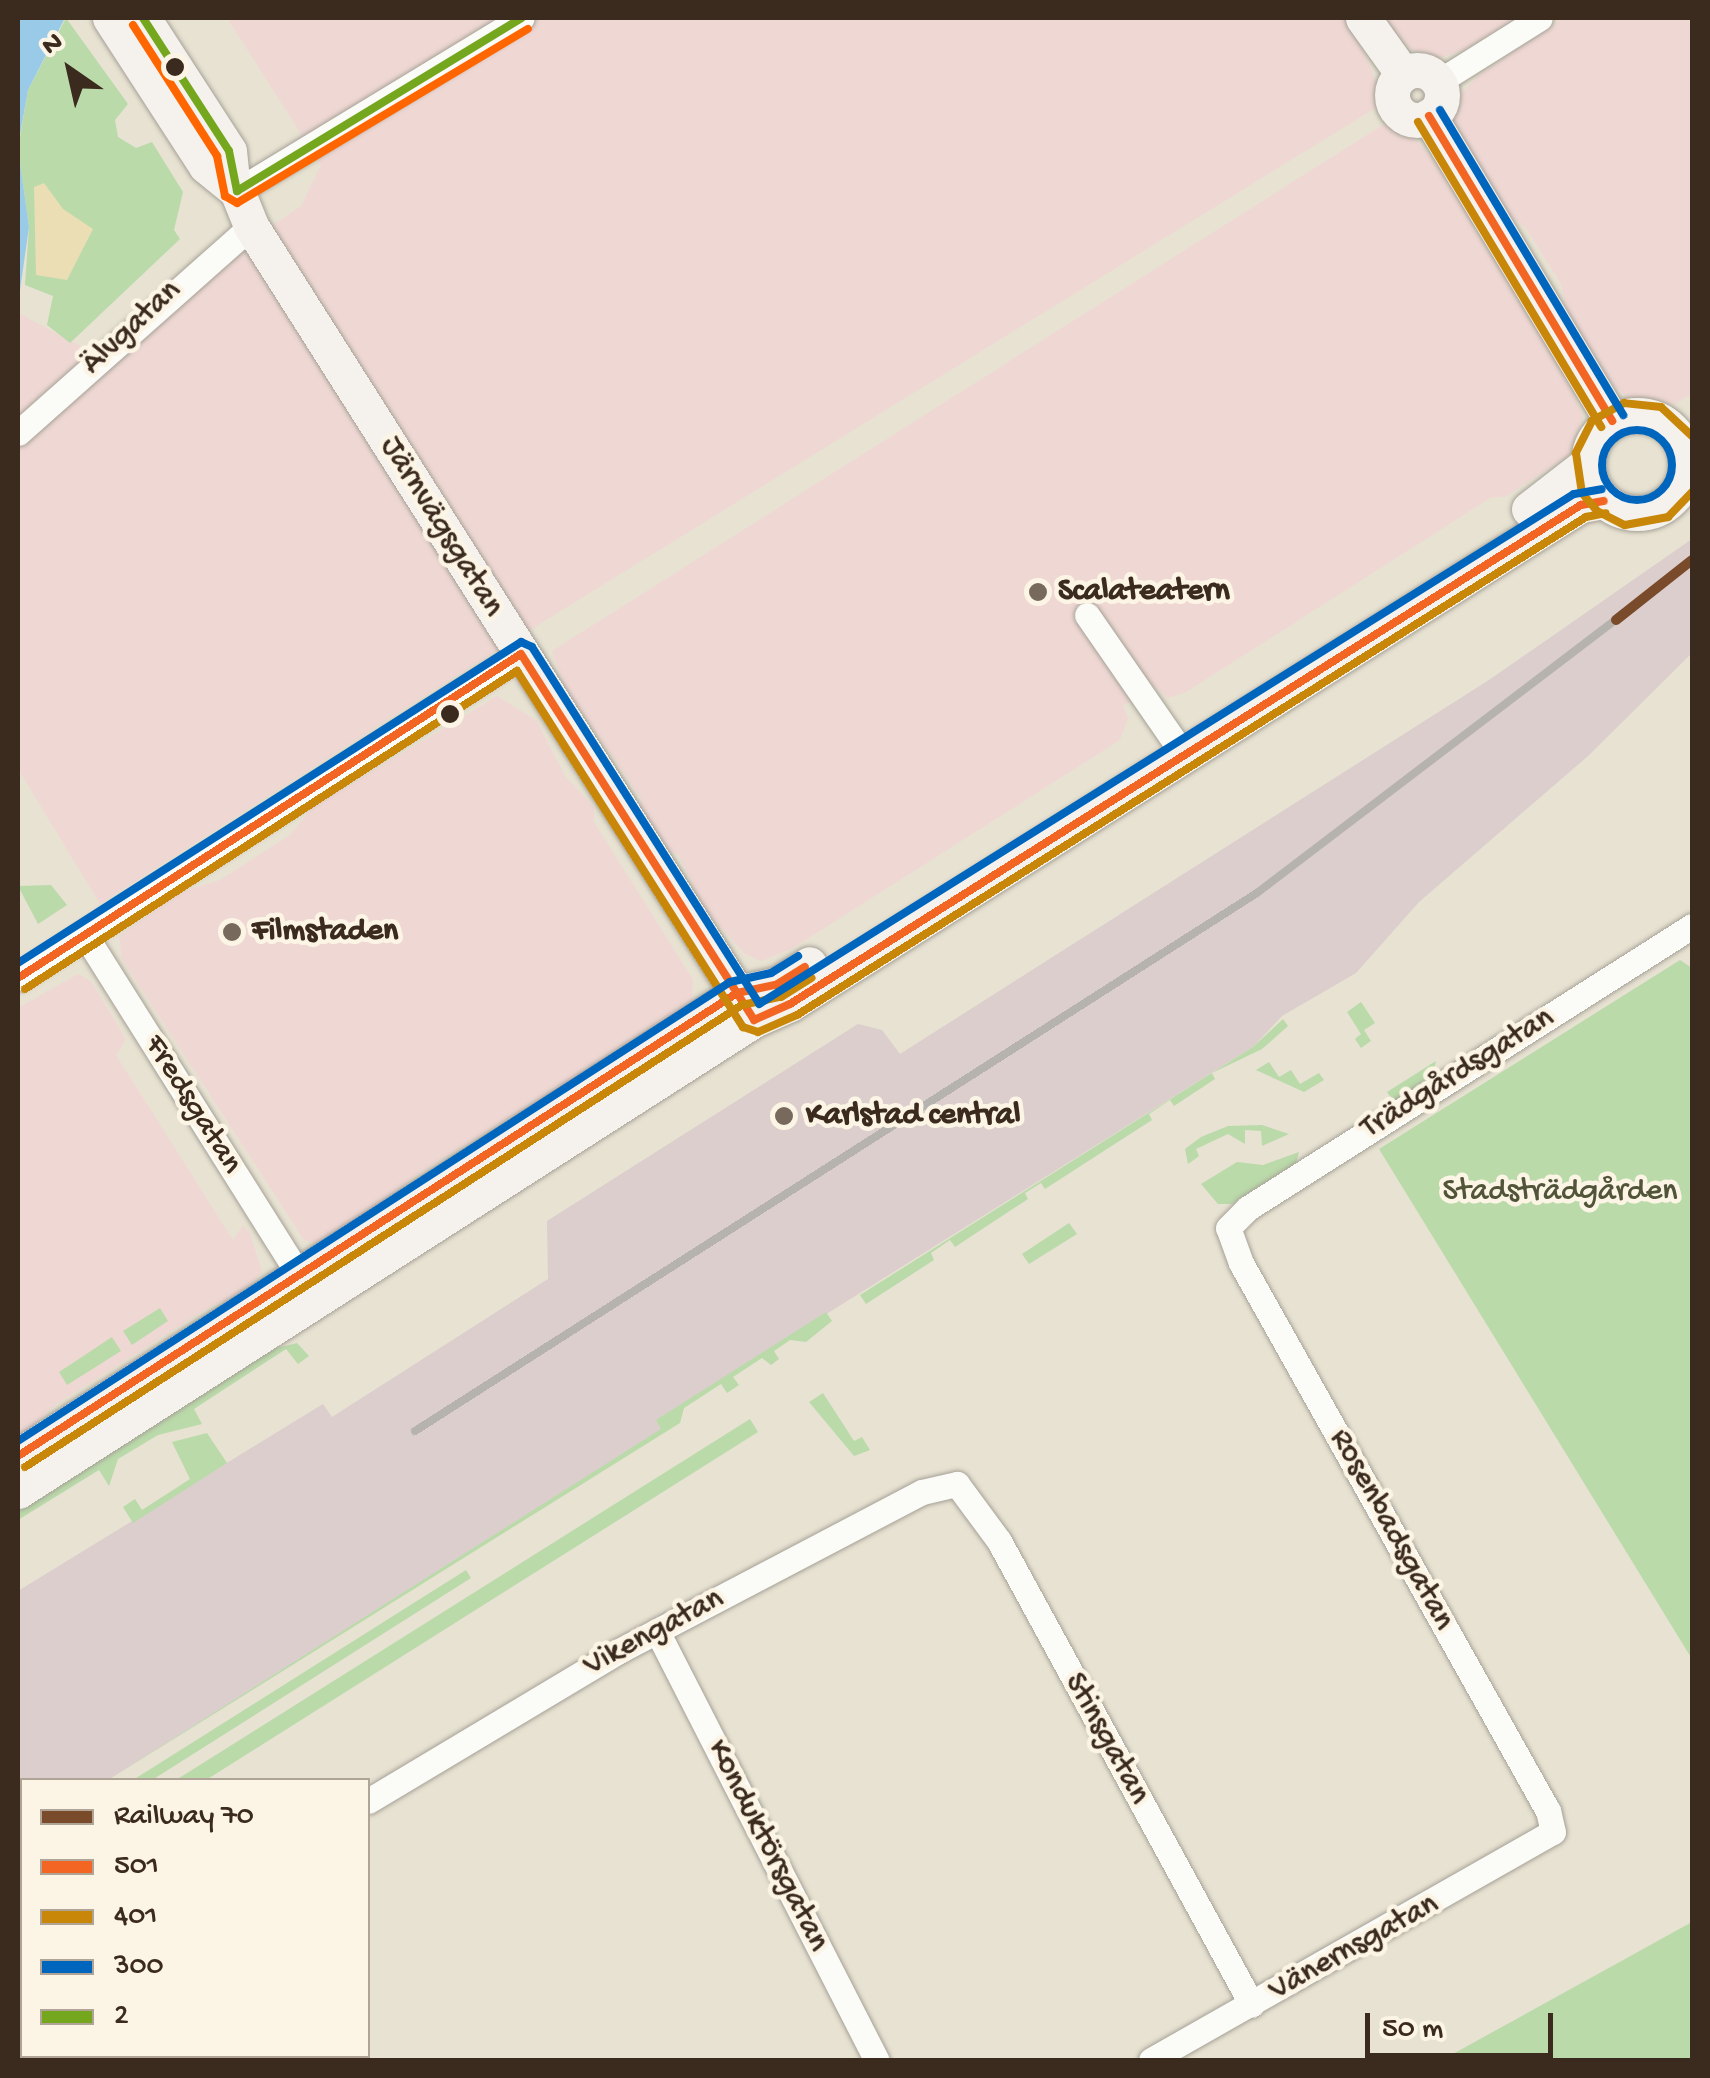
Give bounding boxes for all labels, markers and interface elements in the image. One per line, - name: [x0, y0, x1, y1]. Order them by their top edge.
- north arrow: [20, 20, 120, 120]
- text: N: [36, 26, 70, 64]
- unlabelled marker: [165, 57, 185, 77]
- street label: Älvgatan: [74, 272, 190, 384]
- street label: Järnvägsgatan: [370, 430, 512, 624]
- place label: Scalateatern: [1058, 573, 1230, 611]
- marker: Scalateatern: [1027, 581, 1049, 603]
- unlabelled marker: [440, 704, 460, 724]
- place label: Filmstaden: [252, 913, 398, 951]
- marker: Filmstaden: [221, 921, 243, 943]
- street label: Trädgårdsgatan: [1355, 999, 1561, 1149]
- street label: Fredsgatan: [134, 1028, 250, 1182]
- place label: Karlstad central: [806, 1097, 1020, 1135]
- marker: Karlstad central: [771, 1103, 797, 1129]
- park label: Stadsträdgården: [1443, 1173, 1677, 1211]
- street label: Rosenbadsgatan: [1320, 1423, 1462, 1637]
- street label: Vikengatan: [578, 1580, 730, 1686]
- street label: Stinsgatan: [1054, 1667, 1158, 1811]
- street label: Konduktörsgatan: [697, 1734, 837, 1958]
- legend: [20, 1778, 370, 2058]
- text: Railway 70: [114, 1800, 254, 1835]
- text: 501: [114, 1850, 159, 1885]
- street label: Vänernsgatan: [1263, 1886, 1445, 2010]
- text: 401: [114, 1900, 157, 1935]
- text: 300: [114, 1950, 164, 1985]
- scale bar: [1370, 1993, 1558, 2055]
- text: 2: [114, 2000, 129, 2035]
- text: 50 m: [1382, 2013, 1443, 2048]

